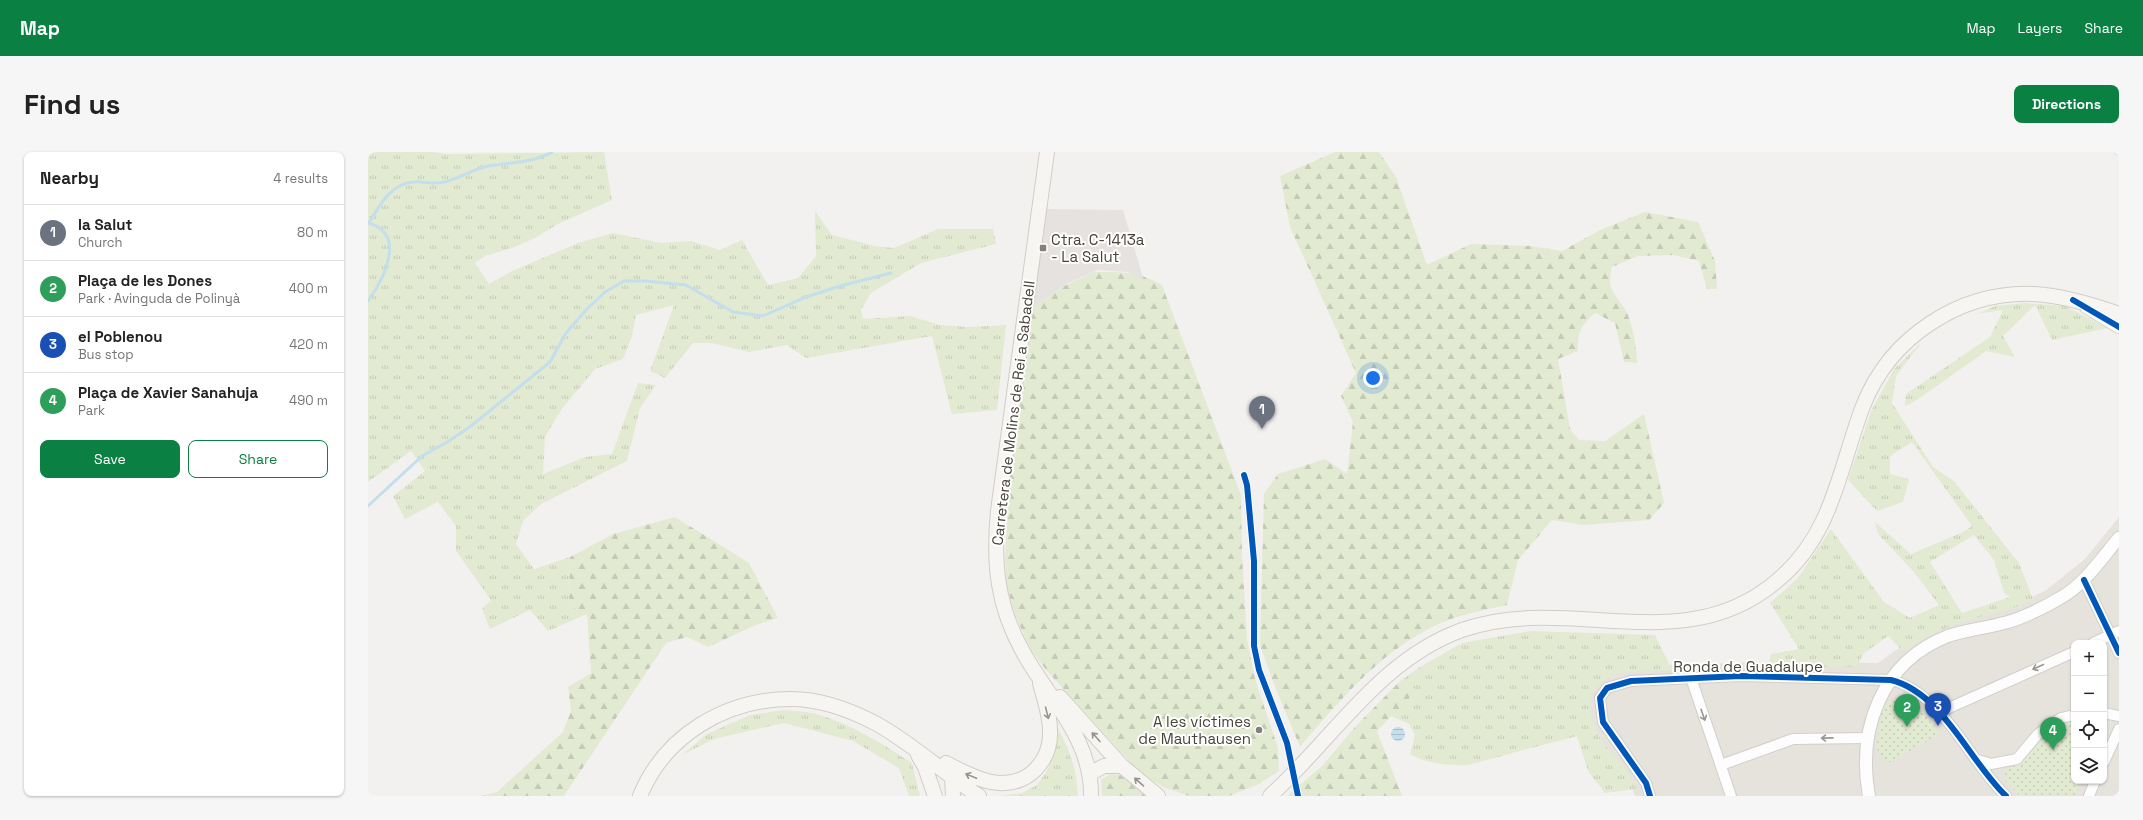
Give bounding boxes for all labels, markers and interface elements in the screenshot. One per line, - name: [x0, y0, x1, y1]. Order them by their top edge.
- text: Map: [20, 16, 60, 41]
- text: Map: [1966, 19, 1996, 37]
- text: Layers: [2018, 19, 2062, 37]
- text: Share: [2084, 19, 2123, 37]
- button: Directions: [2014, 85, 2119, 123]
- text: Find us: [24, 86, 121, 122]
- text: Nearby: [40, 167, 99, 189]
- text: 4 results: [273, 170, 328, 187]
- text: la Salut: [78, 215, 132, 234]
- text: 1: [50, 224, 56, 241]
- text: 80 m: [297, 224, 328, 241]
- place label: Ctra. C-1413a - La Salut: [1051, 230, 1145, 266]
- text: Church: [78, 234, 123, 251]
- marker: Ctra. C-1413a - La Salut: [1038, 243, 1048, 253]
- text: Plaça de les Dones: [78, 271, 212, 290]
- street label: Carretera de Molins de Rei a Sabadell: [987, 279, 1039, 547]
- text: 2: [49, 280, 57, 297]
- text: 400 m: [289, 280, 328, 297]
- text: Park · Avinguda de Polinyà: [78, 290, 240, 307]
- text: el Poblenou: [78, 327, 162, 346]
- text: 3: [49, 336, 57, 353]
- text: 420 m: [289, 336, 328, 353]
- text: Bus stop: [78, 346, 134, 363]
- your location: [1363, 368, 1383, 388]
- text: Plaça de Xavier Sanahuja: [78, 383, 258, 402]
- text: 4: [49, 392, 57, 409]
- text: 490 m: [289, 392, 328, 409]
- pin: 1: [1249, 396, 1275, 429]
- text: Park: [78, 402, 105, 419]
- button: Save: [40, 440, 180, 478]
- button: Share: [188, 440, 328, 478]
- map controls: [2071, 640, 2107, 784]
- button: +: [2071, 640, 2107, 676]
- street label: Ronda de Guadalupe: [1673, 657, 1823, 676]
- one-way arrow: [2033, 664, 2045, 672]
- button: −: [2071, 676, 2107, 712]
- pin: 3: [1925, 693, 1951, 726]
- pin: 2: [1894, 694, 1920, 727]
- one-way arrow: [1044, 706, 1051, 719]
- one-way arrow: [1700, 709, 1708, 721]
- place label: A les víctimes de Mauthausen: [1138, 712, 1251, 748]
- button: locate: [2071, 712, 2107, 748]
- pin: 4: [2040, 717, 2066, 750]
- marker: A les víctimes de Mauthausen: [1254, 725, 1264, 735]
- one-way arrow: [1092, 732, 1101, 742]
- one-way arrow: [1821, 734, 1834, 742]
- button: layers: [2071, 748, 2107, 784]
- one-way arrow: [966, 772, 978, 780]
- one-way arrow: [1135, 778, 1145, 787]

